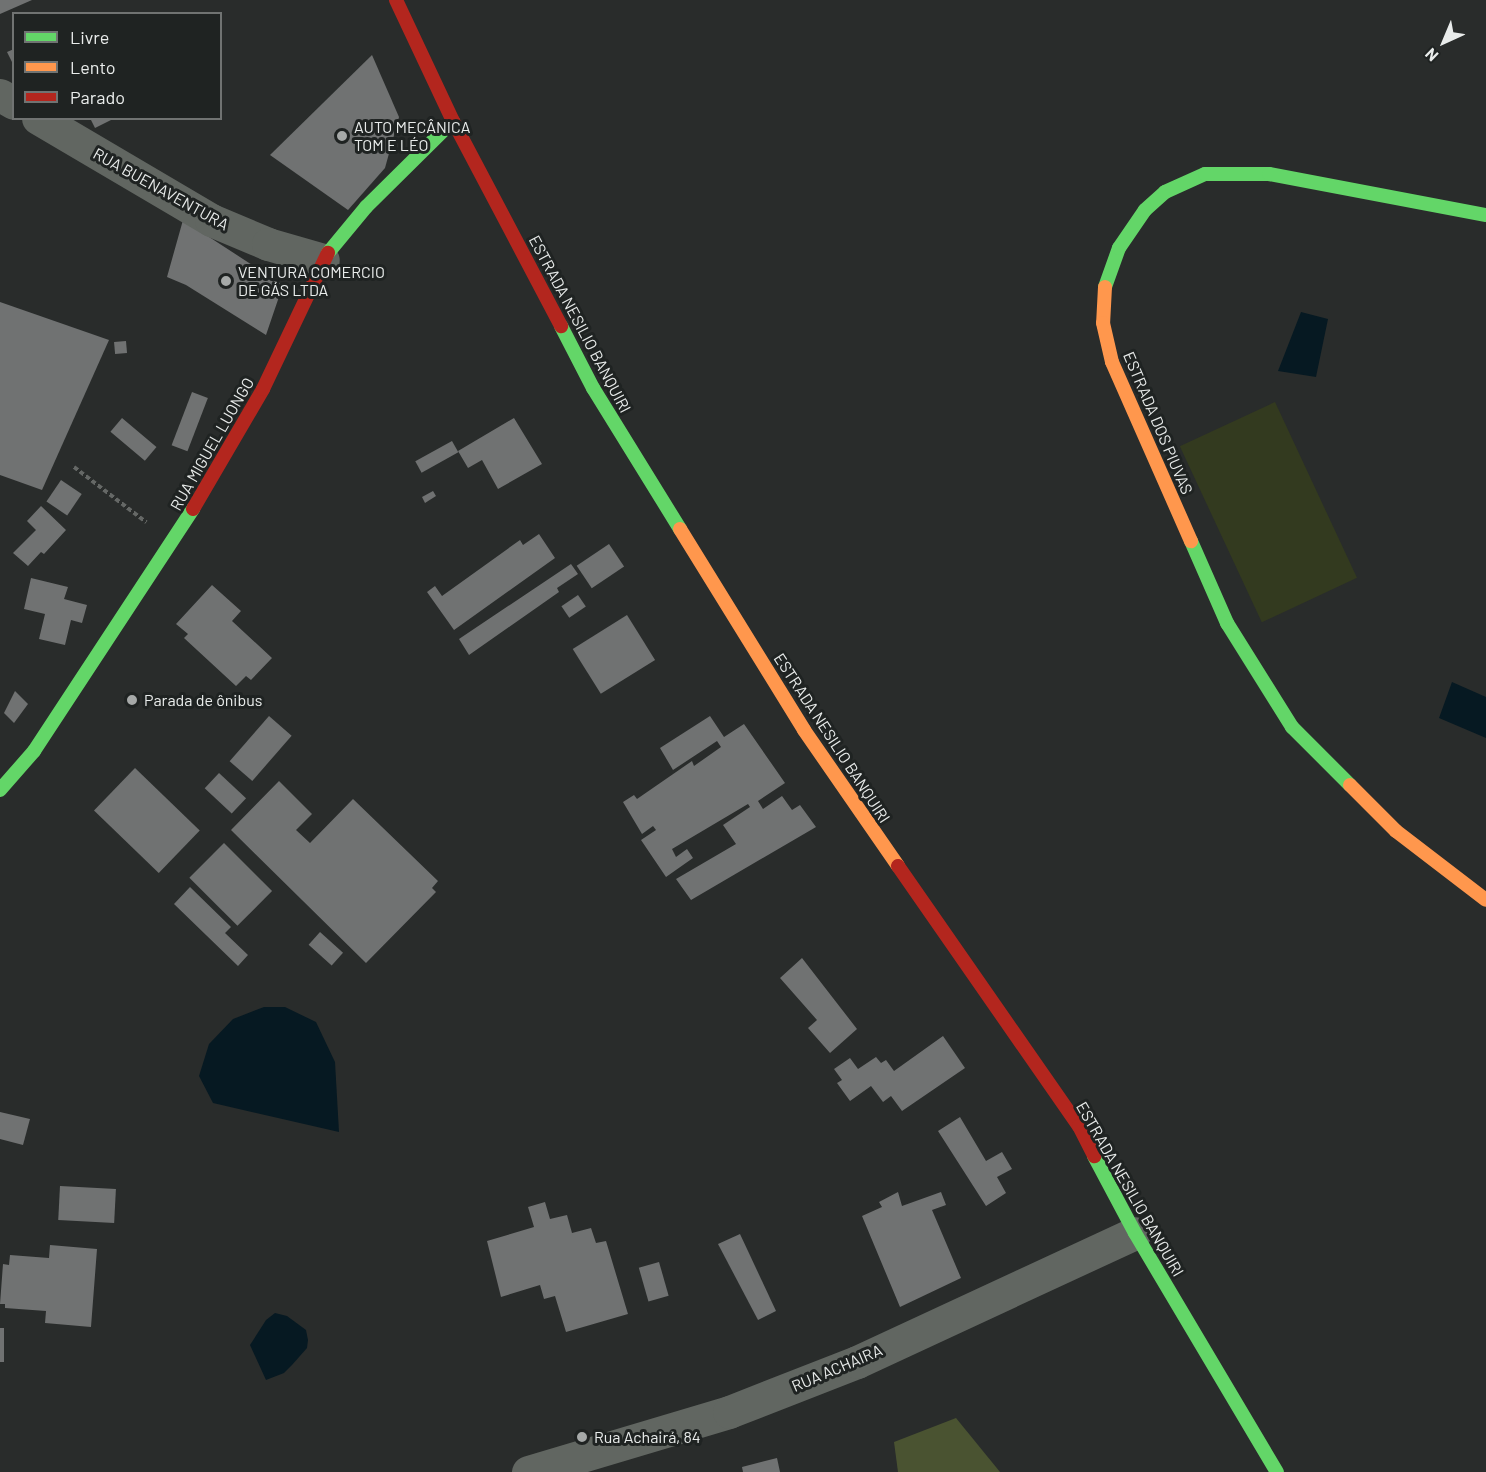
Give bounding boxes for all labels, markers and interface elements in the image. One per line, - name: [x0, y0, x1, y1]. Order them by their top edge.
- legend: [12, 12, 222, 120]
- north arrow: [1414, 12, 1474, 72]
- text: Livre: [70, 26, 109, 48]
- text: N: [1421, 45, 1442, 66]
- text: Lento: [70, 56, 116, 78]
- text: Parado: [70, 86, 125, 108]
- place label: AUTO MECÂNICA TOM E LÉO: [354, 117, 470, 155]
- marker: AUTO MECÂNICA TOM E LÉO: [335, 129, 349, 143]
- street label: RUA BUENAVENTURA: [90, 144, 232, 234]
- street label: ESTRADA NESILIO BANQUIRI: [525, 232, 635, 416]
- place label: VENTURA COMERCIO DE GÁS LTDA: [238, 262, 385, 300]
- marker: VENTURA COMERCIO DE GÁS LTDA: [219, 274, 233, 288]
- street label: ESTRADA DOS PIUVAS: [1119, 349, 1197, 497]
- street label: RUA MIGUEL LUONGO: [166, 374, 258, 514]
- street label: ESTRADA NESILIO BANQUIRI: [770, 650, 894, 826]
- place label: Parada de ônibus: [144, 690, 262, 710]
- marker: Parada de ônibus: [125, 693, 139, 707]
- street label: ESTRADA NESILIO BANQUIRI: [1072, 1098, 1188, 1280]
- street label: RUA ACHAIRA: [789, 1340, 885, 1396]
- place label: Rua Achairá, 84: [594, 1427, 701, 1447]
- marker: Rua Achairá, 84: [575, 1430, 589, 1444]

